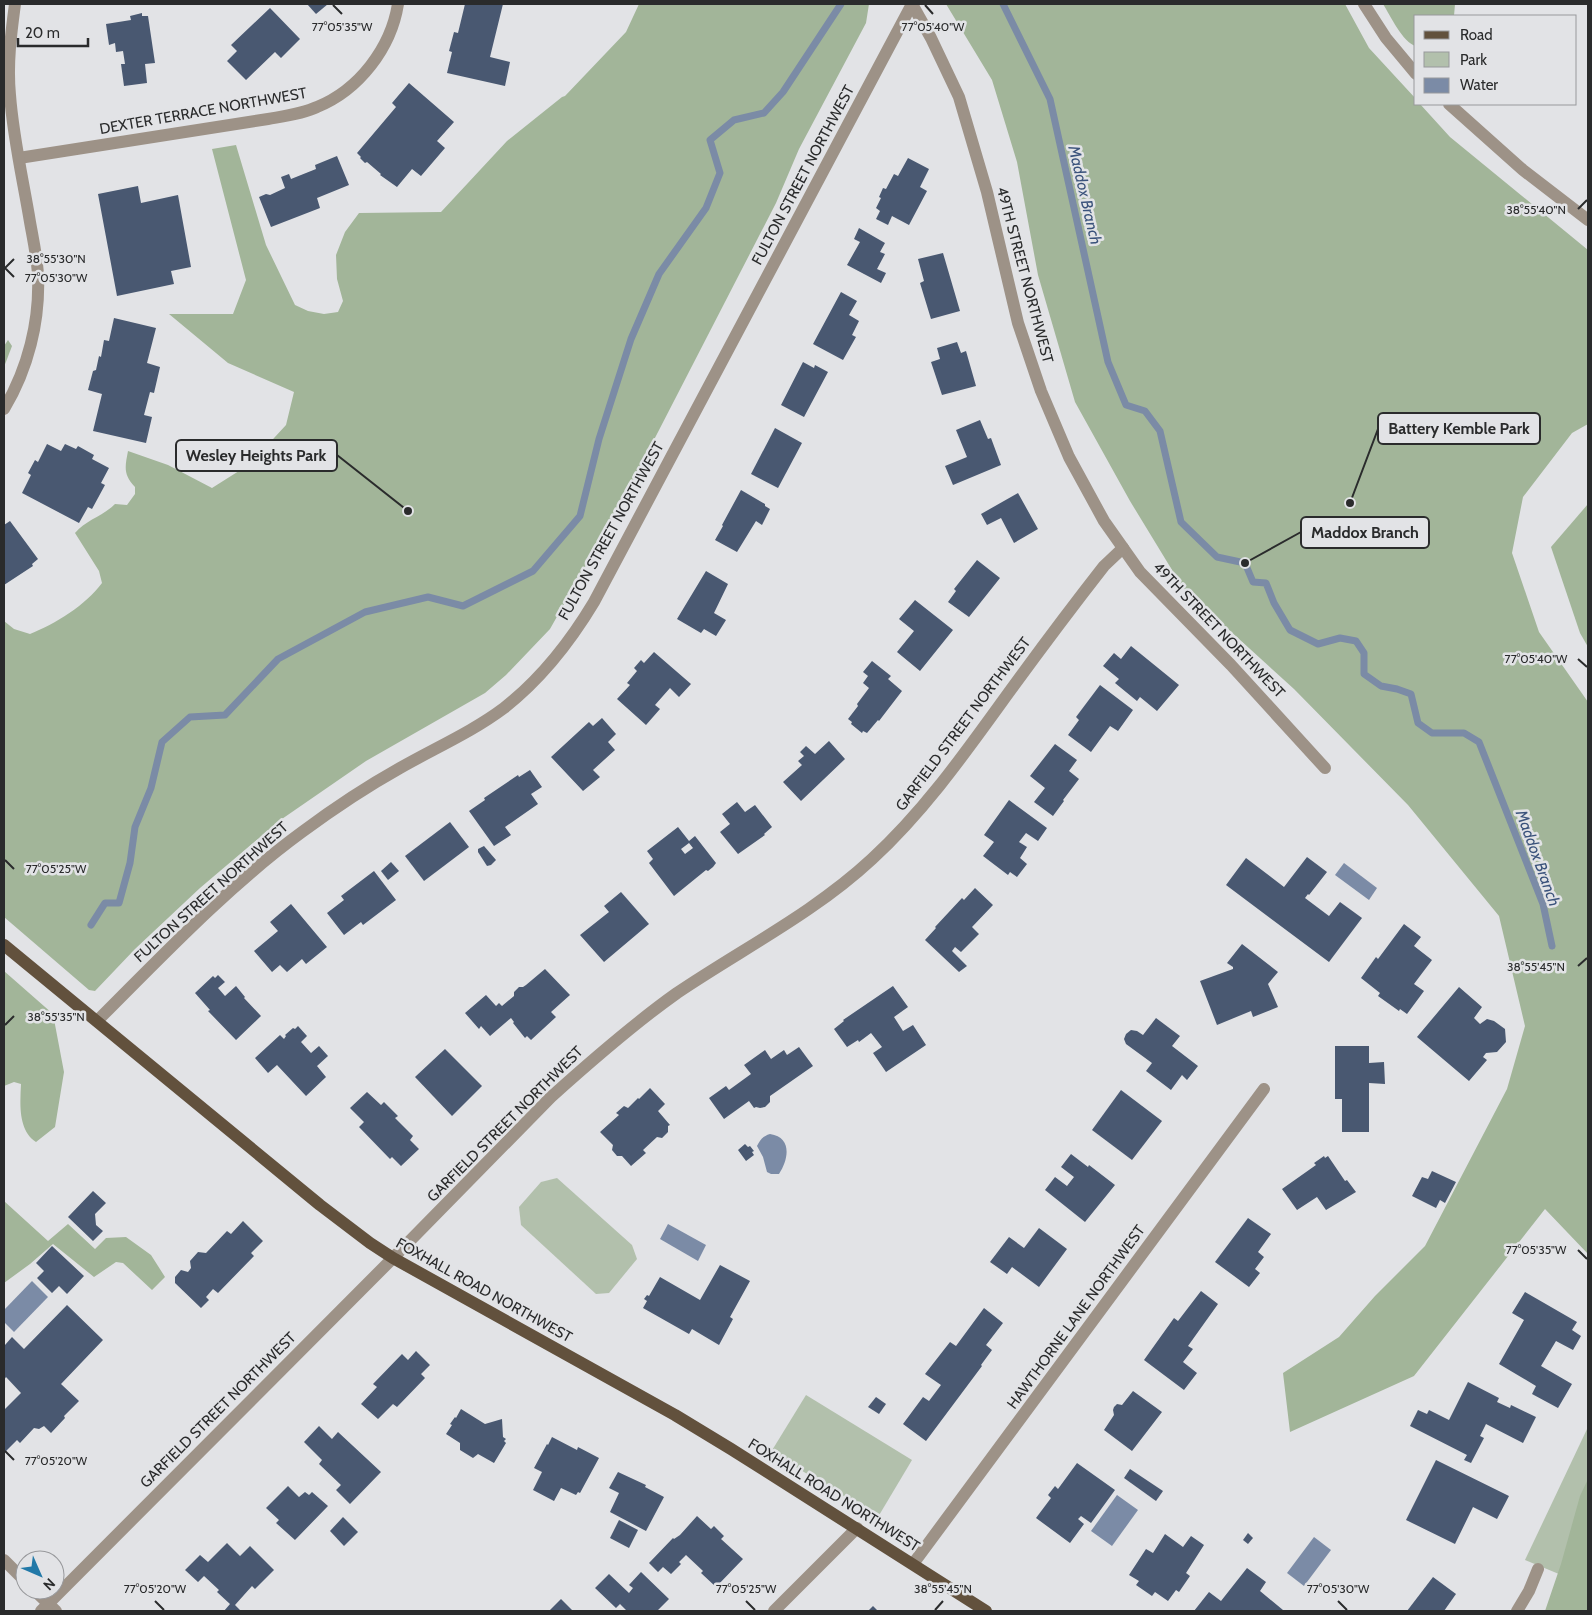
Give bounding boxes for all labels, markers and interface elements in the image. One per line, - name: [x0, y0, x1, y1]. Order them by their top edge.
- scale bar: [18, 15, 88, 47]
- legend: [1414, 15, 1577, 105]
- text: 77°05'35"W: [312, 19, 373, 34]
- text: 77°05'40"W: [902, 19, 965, 34]
- text: 20 m: [25, 24, 60, 42]
- text: Road: [1460, 26, 1493, 44]
- text: Park: [1460, 51, 1487, 69]
- text: Water: [1460, 76, 1498, 94]
- street label: FULTON STREET NORTHWEST: [748, 82, 858, 268]
- street label: DEXTER TERRACE NORTHWEST: [98, 84, 308, 138]
- water label: Maddox Branch: [1064, 143, 1106, 246]
- street label: 49TH STREET NORTHWEST: [993, 185, 1057, 365]
- text: 38°55'40"N: [1506, 202, 1566, 217]
- text: 38°55'30"N: [26, 251, 86, 266]
- text: 77°05'30"W: [25, 270, 88, 285]
- callout: Battery Kemble Park: [1378, 413, 1540, 444]
- text: Battery Kemble Park: [1388, 419, 1530, 438]
- street label: FULTON STREET NORTHWEST: [554, 439, 668, 623]
- callout: Wesley Heights Park: [176, 440, 337, 471]
- text: Wesley Heights Park: [186, 446, 327, 465]
- callout: Maddox Branch: [1301, 517, 1429, 548]
- text: Maddox Branch: [1311, 523, 1419, 542]
- street label: 49TH STREET NORTHWEST: [1149, 558, 1289, 702]
- street label: GARFIELD STREET NORTHWEST: [892, 634, 1034, 814]
- text: 77°05'40"W: [1505, 651, 1568, 666]
- water label: Maddox Branch: [1511, 806, 1564, 909]
- street label: FULTON STREET NORTHWEST: [130, 818, 292, 966]
- text: 77°05'25"W: [26, 861, 87, 876]
- text: 38°55'45"N: [1507, 959, 1565, 974]
- text: 38°55'35"N: [27, 1009, 85, 1024]
- street label: GARFIELD STREET NORTHWEST: [423, 1042, 587, 1206]
- street label: HAWTHORNE LANE NORTHWEST: [1003, 1222, 1149, 1412]
- street label: FOXHALL ROAD NORTHWEST: [393, 1234, 575, 1346]
- text: 77°05'35"W: [1506, 1242, 1567, 1257]
- street label: GARFIELD STREET NORTHWEST: [136, 1328, 300, 1492]
- street label: FOXHALL ROAD NORTHWEST: [745, 1435, 923, 1555]
- text: 77°05'20"W: [25, 1453, 88, 1468]
- north arrow: [15, 1550, 65, 1600]
- text: N: [39, 1574, 59, 1594]
- text: 77°05'20"W: [124, 1581, 187, 1596]
- text: 77°05'25"W: [716, 1581, 777, 1596]
- text: 38°55'45"N: [914, 1581, 972, 1596]
- text: 77°05'30"W: [1307, 1581, 1370, 1596]

